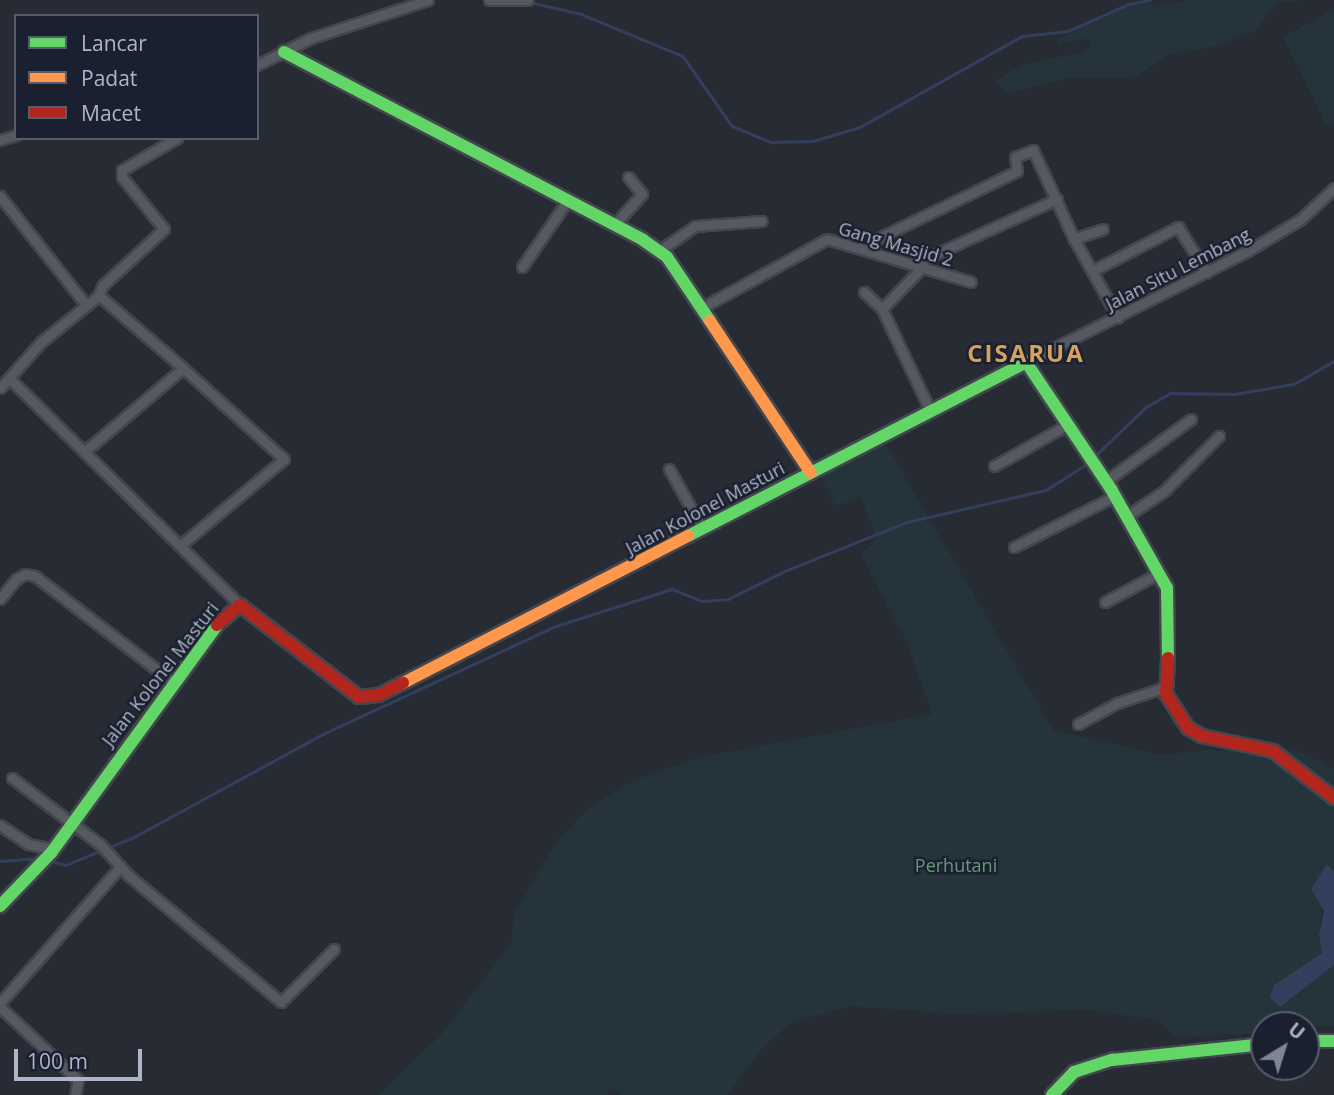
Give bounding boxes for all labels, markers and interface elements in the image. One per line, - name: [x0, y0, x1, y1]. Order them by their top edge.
- legend: [14, 14, 259, 140]
- text: Lancar: [81, 29, 147, 57]
- text: Padat: [81, 64, 137, 92]
- text: Macet: [81, 99, 141, 127]
- street label: Gang Masjid 2: [836, 217, 956, 271]
- street label: Jalan Situ Lembang: [1102, 223, 1254, 315]
- district label: CISARUA: [968, 339, 1084, 367]
- street label: Jalan Kolonel Masturi: [622, 457, 788, 559]
- street label: Jalan Kolonel Masturi: [97, 598, 223, 750]
- park label: Perhutani: [915, 854, 997, 876]
- north arrow: [1250, 1011, 1320, 1081]
- text: U: [1283, 1016, 1310, 1046]
- scale bar: [18, 1036, 145, 1080]
- text: 100 m: [27, 1047, 88, 1075]

